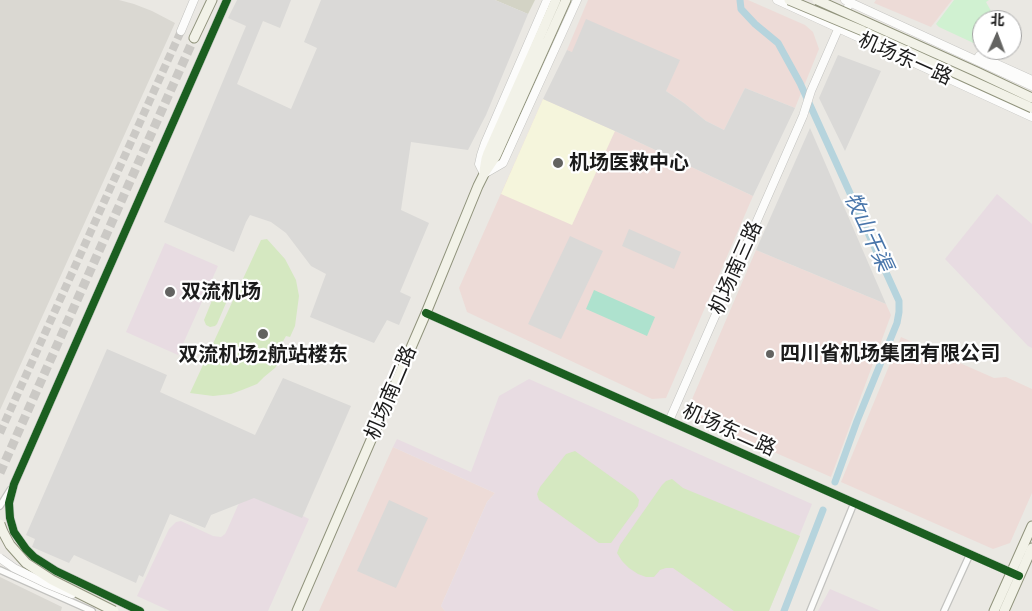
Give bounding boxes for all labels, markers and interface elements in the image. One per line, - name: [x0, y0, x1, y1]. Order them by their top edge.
- north arrow: [972, 10, 1022, 60]
- text: 北: [990, 14, 1005, 28]
- street label: 机场东一路: [854, 28, 956, 90]
- place label: 机场医救中心: [569, 151, 689, 175]
- marker: 机场医救中心: [551, 156, 565, 170]
- water label: 牧山干渠: [839, 189, 897, 275]
- street label: 机场南三路: [705, 217, 767, 319]
- place label: 双流机场: [181, 280, 261, 304]
- marker: 双流机场: [163, 285, 177, 299]
- marker: 双流机场2航站楼东: [256, 327, 270, 341]
- street label: 机场南二路: [360, 342, 422, 444]
- place label: 四川省机场集团有限公司: [780, 342, 1000, 366]
- place label: 双流机场2航站楼东: [178, 343, 348, 367]
- marker: 四川省机场集团有限公司: [764, 348, 776, 360]
- street label: 机场东二路: [678, 399, 780, 461]

